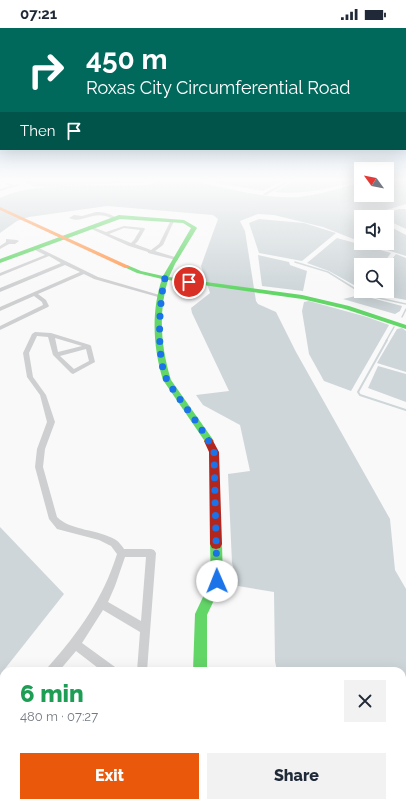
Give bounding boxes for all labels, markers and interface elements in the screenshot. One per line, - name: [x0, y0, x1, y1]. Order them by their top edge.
- text: 07:21: [20, 5, 57, 23]
- text: 450 m: [86, 43, 167, 76]
- icon: right: [20, 44, 72, 96]
- text: Roxas City Circumferential Road: [86, 77, 350, 98]
- icon: arrive: [63, 120, 85, 142]
- text: Then: [20, 122, 55, 140]
- north arrow: [354, 162, 394, 202]
- map controls: [354, 162, 394, 298]
- button: sound: [354, 210, 394, 250]
- button: search: [354, 258, 394, 298]
- pin: [172, 265, 206, 299]
- icon: arrive: [178, 271, 200, 293]
- position arrow: [196, 560, 238, 602]
- text: 6 min: [20, 679, 84, 708]
- button: close: [344, 680, 386, 722]
- text: 480 m · 07:27: [20, 709, 98, 724]
- button: Exit: [20, 753, 199, 799]
- button: Share: [207, 753, 386, 799]

